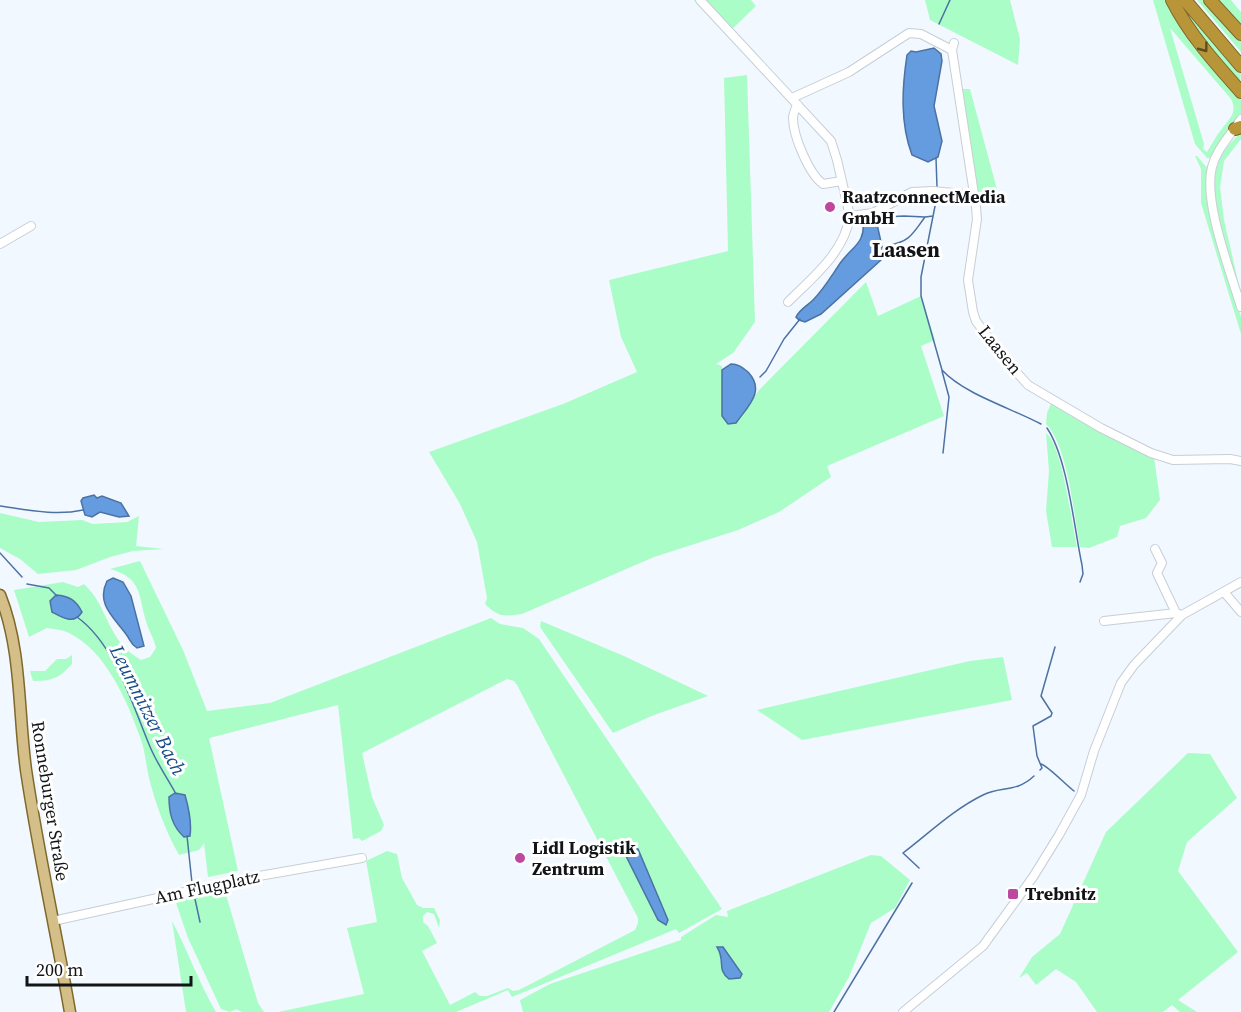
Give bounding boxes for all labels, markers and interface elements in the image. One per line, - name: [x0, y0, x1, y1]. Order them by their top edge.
- one-way arrow: [1196, 42, 1207, 53]
- place label: RaatzconnectMedia GmbH: [842, 184, 1006, 230]
- marker: RaatzconnectMedia GmbH: [823, 200, 837, 214]
- district label: Laasen: [872, 235, 940, 264]
- street label: Laasen: [973, 320, 1028, 380]
- water label: Leumnitzer Bach: [103, 639, 193, 780]
- street label: Ronneburger Straße: [25, 719, 75, 883]
- place label: Lidl Logistik Zentrum: [532, 835, 636, 881]
- marker: Lidl Logistik Zentrum: [513, 851, 527, 865]
- street label: Am Flugplatz: [152, 863, 262, 910]
- place label: Trebnitz: [1025, 881, 1096, 906]
- marker: Trebnitz: [1006, 887, 1020, 901]
- scale bar: [27, 949, 190, 987]
- text: 200 m: [36, 957, 83, 982]

